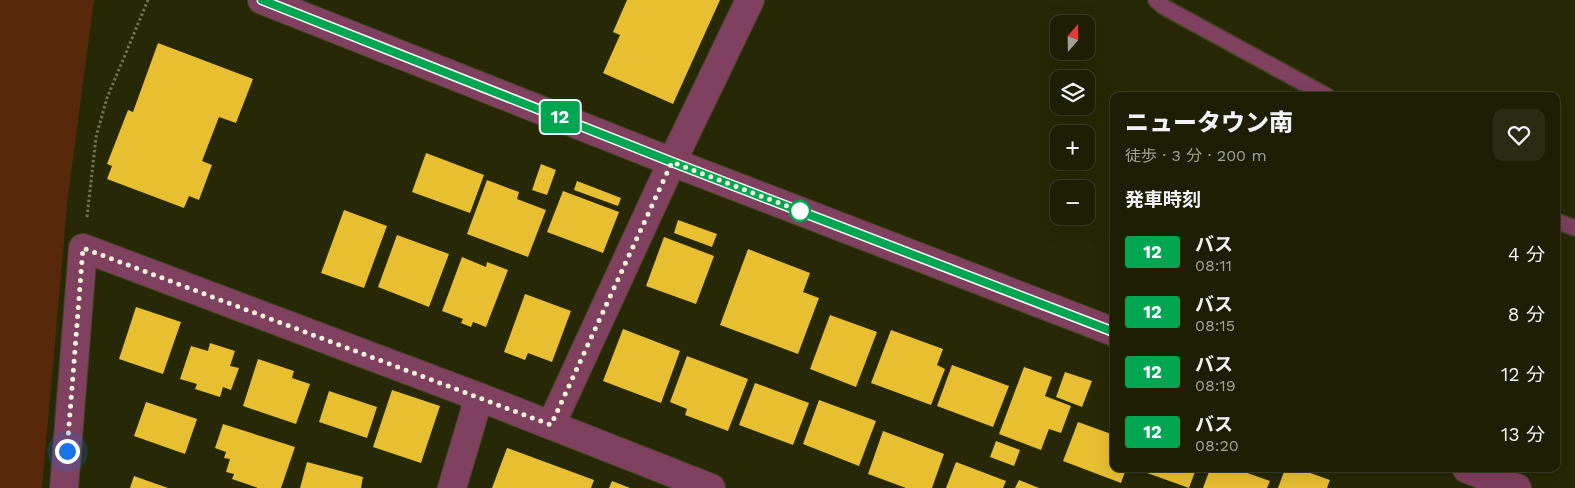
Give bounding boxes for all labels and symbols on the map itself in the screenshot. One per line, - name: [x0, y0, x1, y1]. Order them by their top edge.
- north arrow: [1050, 15, 1095, 60]
- line badge: 12: [538, 101, 582, 133]
- unlabelled marker: [789, 200, 811, 222]
- your location: [55, 439, 80, 464]

